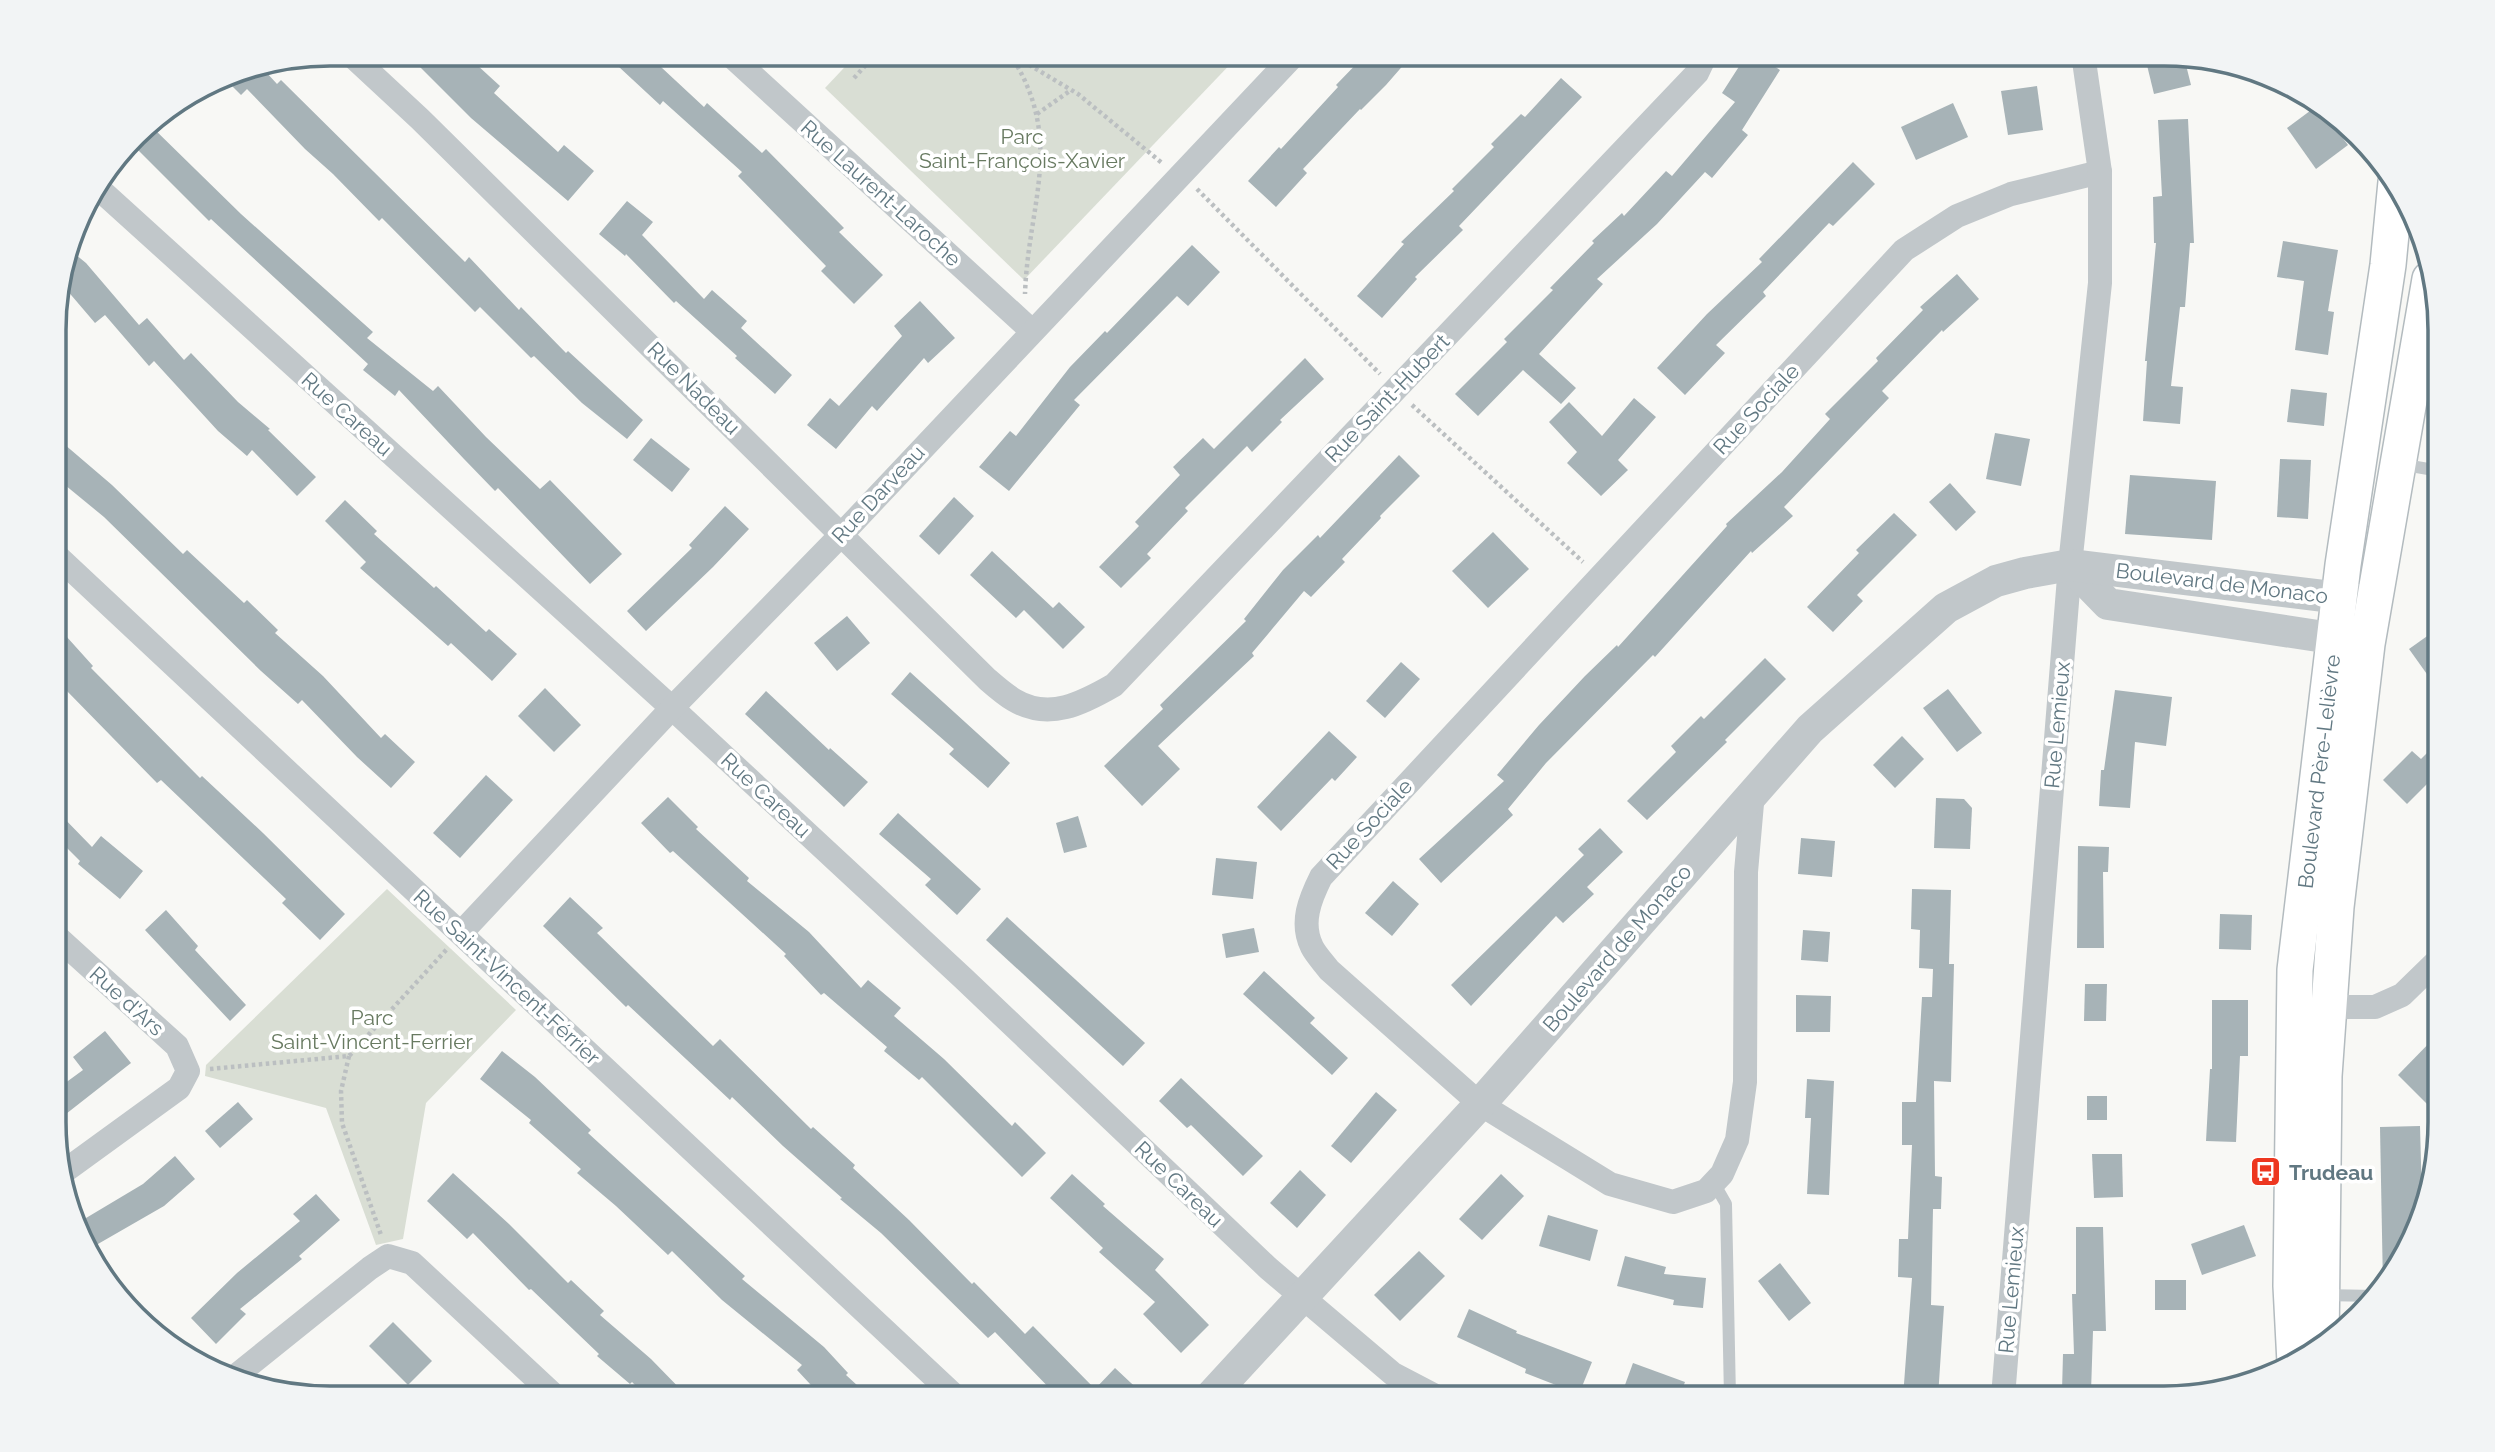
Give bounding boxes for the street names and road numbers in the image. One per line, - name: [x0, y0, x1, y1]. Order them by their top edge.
- street label: Rue Laurent-Laroche: [796, 115, 966, 271]
- street label: Rue Saint-Hubert: [1320, 329, 1454, 467]
- street label: Rue Nadeau: [643, 337, 745, 439]
- street label: Rue Sociale: [1708, 359, 1804, 459]
- street label: Rue Careau: [297, 367, 397, 461]
- street label: Rue Darveau: [826, 440, 930, 548]
- street label: Boulevard de Monaco: [2114, 558, 2330, 608]
- street label: Boulevard Père-Lelièvre: [2292, 653, 2345, 890]
- street label: Rue Lemieux: [2039, 660, 2075, 790]
- street label: Rue Careau: [716, 747, 816, 843]
- street label: Rue Sociale: [1321, 774, 1417, 874]
- street label: Boulevard de Monaco: [1537, 859, 1697, 1037]
- street label: Rue Saint-Vincent-Férrier: [409, 884, 606, 1070]
- street label: Rue d'Ars: [85, 961, 169, 1041]
- street label: Rue Careau: [1130, 1136, 1228, 1232]
- street label: Rue Lemieux: [1993, 1225, 2029, 1355]

